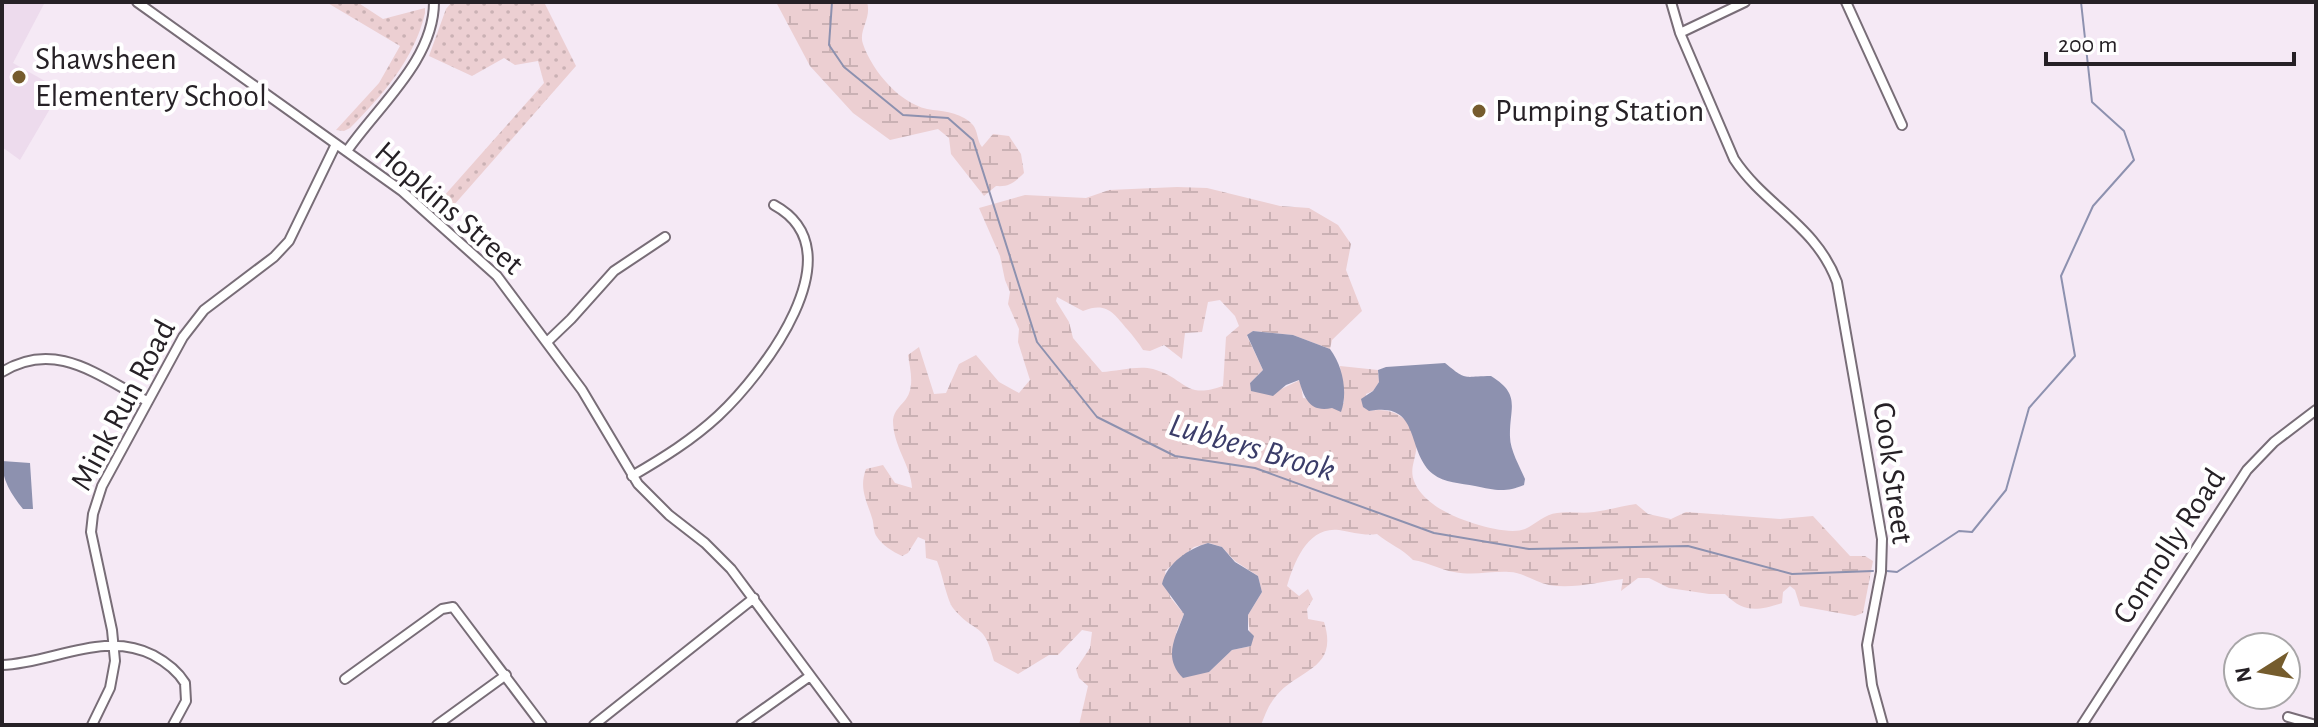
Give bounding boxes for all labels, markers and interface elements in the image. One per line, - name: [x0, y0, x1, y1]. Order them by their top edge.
- scale bar: [2046, 16, 2294, 66]
- text: 200 m: [2058, 33, 2117, 57]
- place label: Shawsheen Elementery School: [35, 43, 267, 112]
- marker: Shawsheen Elementery School: [10, 68, 28, 86]
- place label: Pumping Station: [1495, 95, 1704, 127]
- marker: Pumping Station: [1470, 102, 1488, 120]
- street label: Hopkins Street: [369, 135, 529, 281]
- street label: Mink Run Road: [65, 315, 181, 495]
- street label: Cook Street: [1867, 400, 1919, 546]
- water label: Lubbers Brook: [1165, 408, 1339, 488]
- street label: Connolly Road: [2107, 463, 2231, 629]
- north arrow: [2222, 631, 2302, 711]
- text: N: [2231, 665, 2256, 684]

